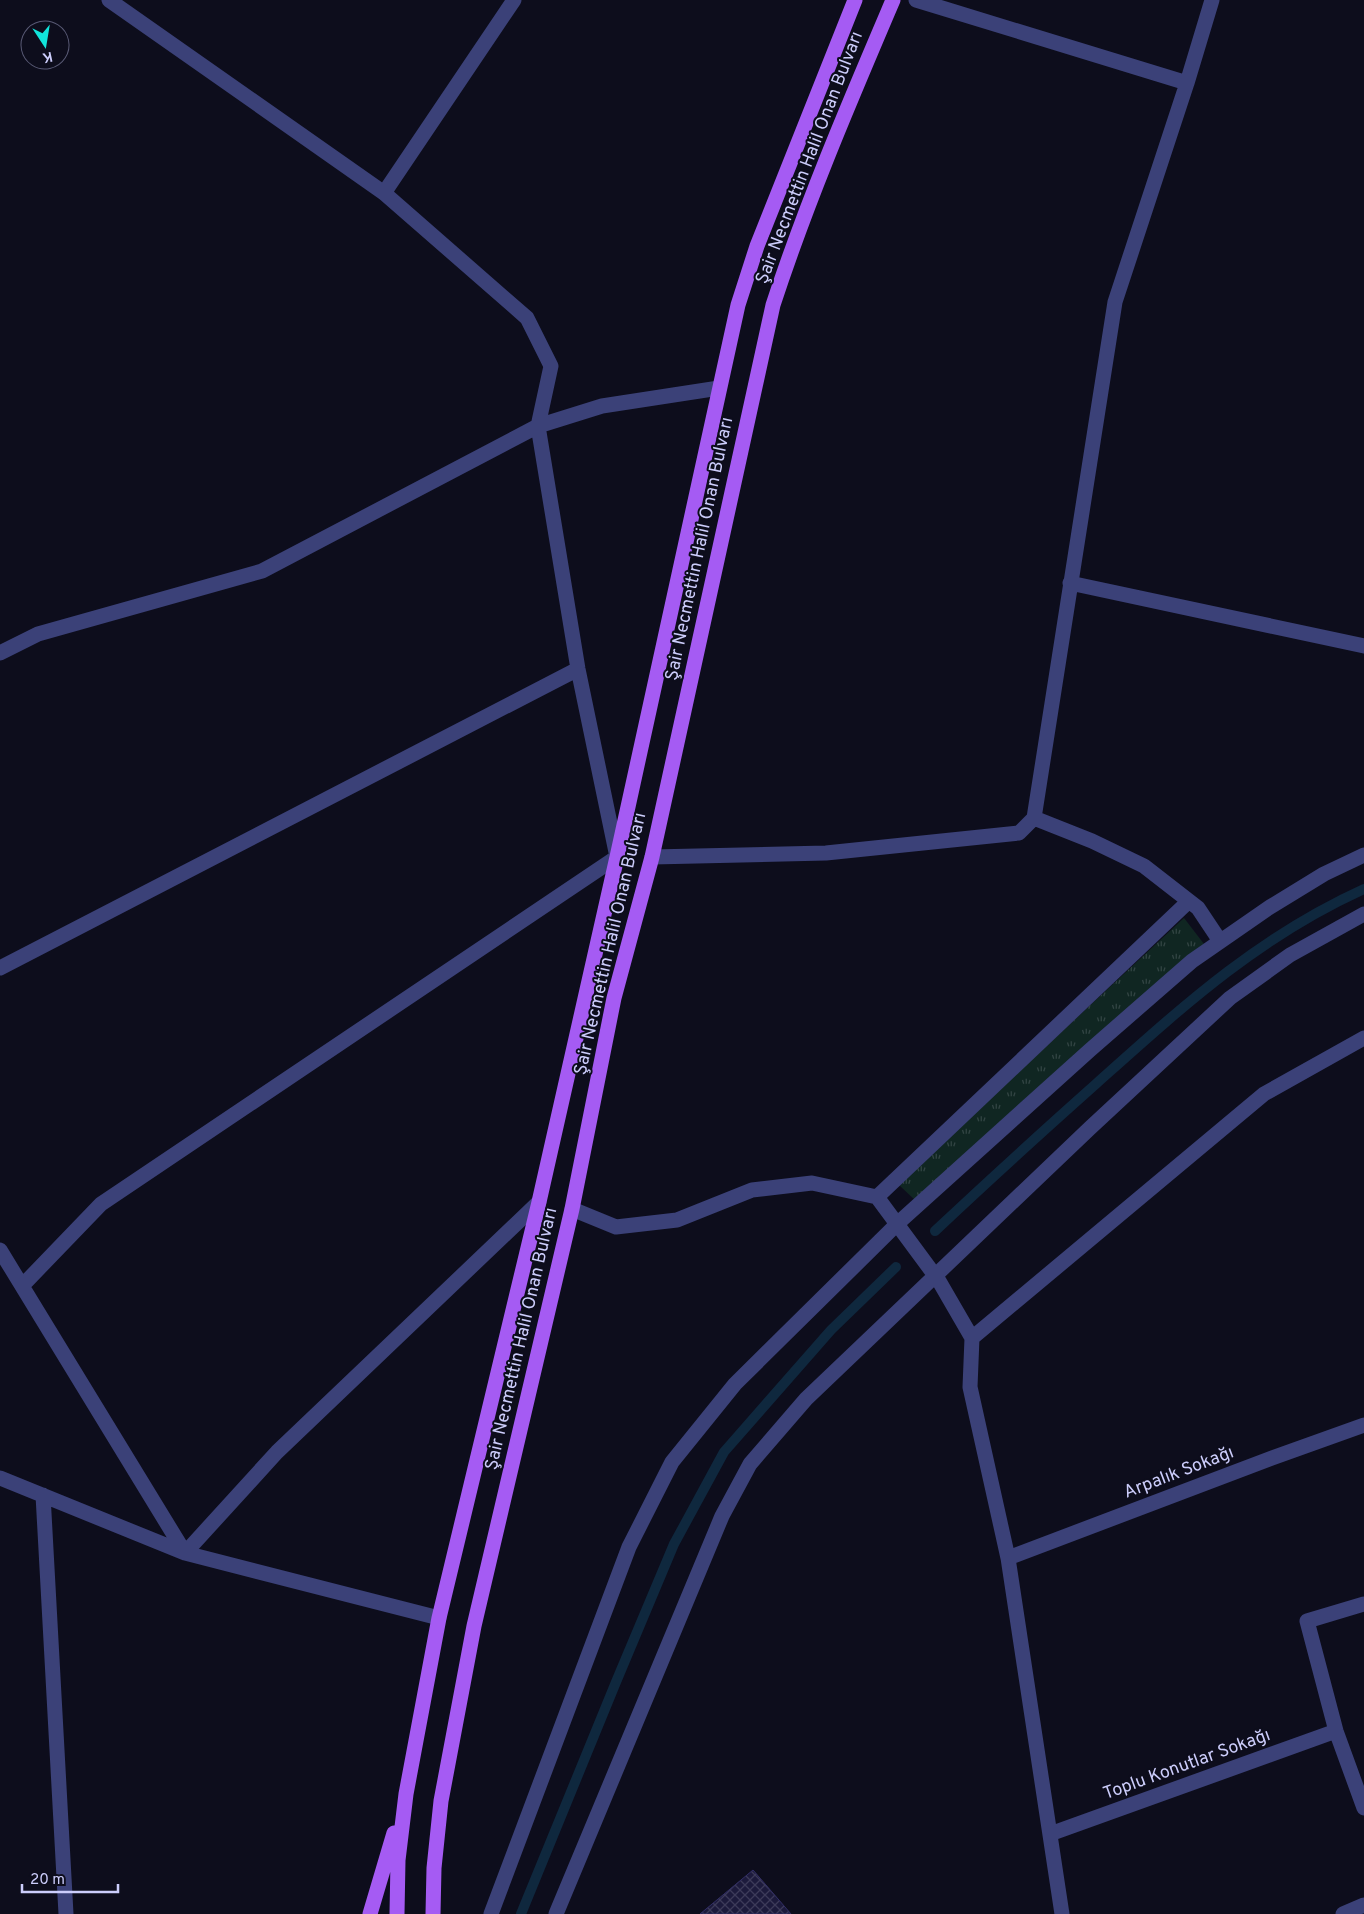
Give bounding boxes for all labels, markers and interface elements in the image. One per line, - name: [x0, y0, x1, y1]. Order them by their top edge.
- north arrow: [20, 20, 70, 70]
- street label: Şair Necmettin Halil Onan Bulvarı: [751, 28, 869, 288]
- text: K: [41, 47, 54, 66]
- street label: Şair Necmettin Halil Onan Bulvarı: [661, 415, 739, 683]
- street label: Şair Necmettin Halil Onan Bulvarı: [570, 810, 652, 1078]
- street label: Şair Necmettin Halil Onan Bulvarı: [481, 1205, 563, 1473]
- street label: Arpalık Sokağı: [1121, 1441, 1237, 1505]
- street label: Toplu Konutlar Sokağı: [1100, 1724, 1274, 1806]
- scale bar: [22, 1862, 119, 1894]
- text: 20 m: [30, 1871, 65, 1890]

